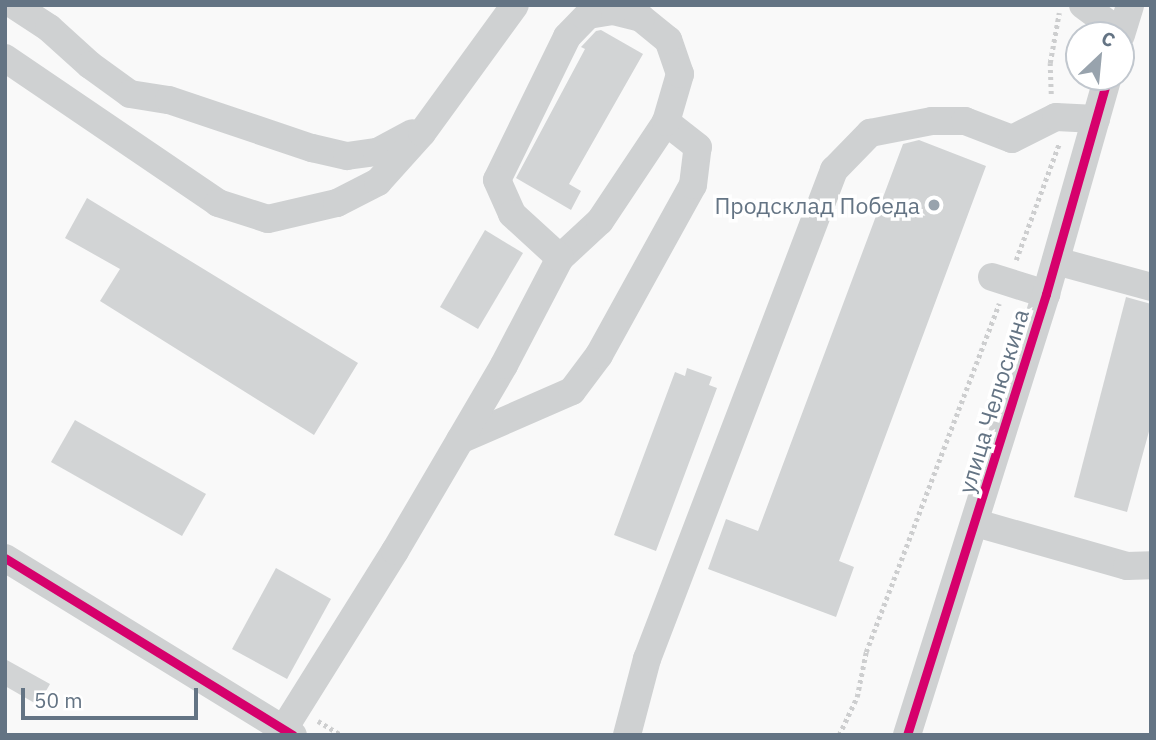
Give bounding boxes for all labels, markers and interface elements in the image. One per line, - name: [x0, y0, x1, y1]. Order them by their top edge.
- north arrow: [1065, 21, 1135, 91]
- text: С: [1098, 25, 1119, 52]
- place label: Продсклад Победа: [714, 191, 920, 219]
- marker: Продсклад Победа: [926, 197, 942, 213]
- street label: улица Челюскина: [952, 306, 1034, 496]
- scale bar: [24, 674, 201, 718]
- text: 50 m: [34, 686, 83, 714]

